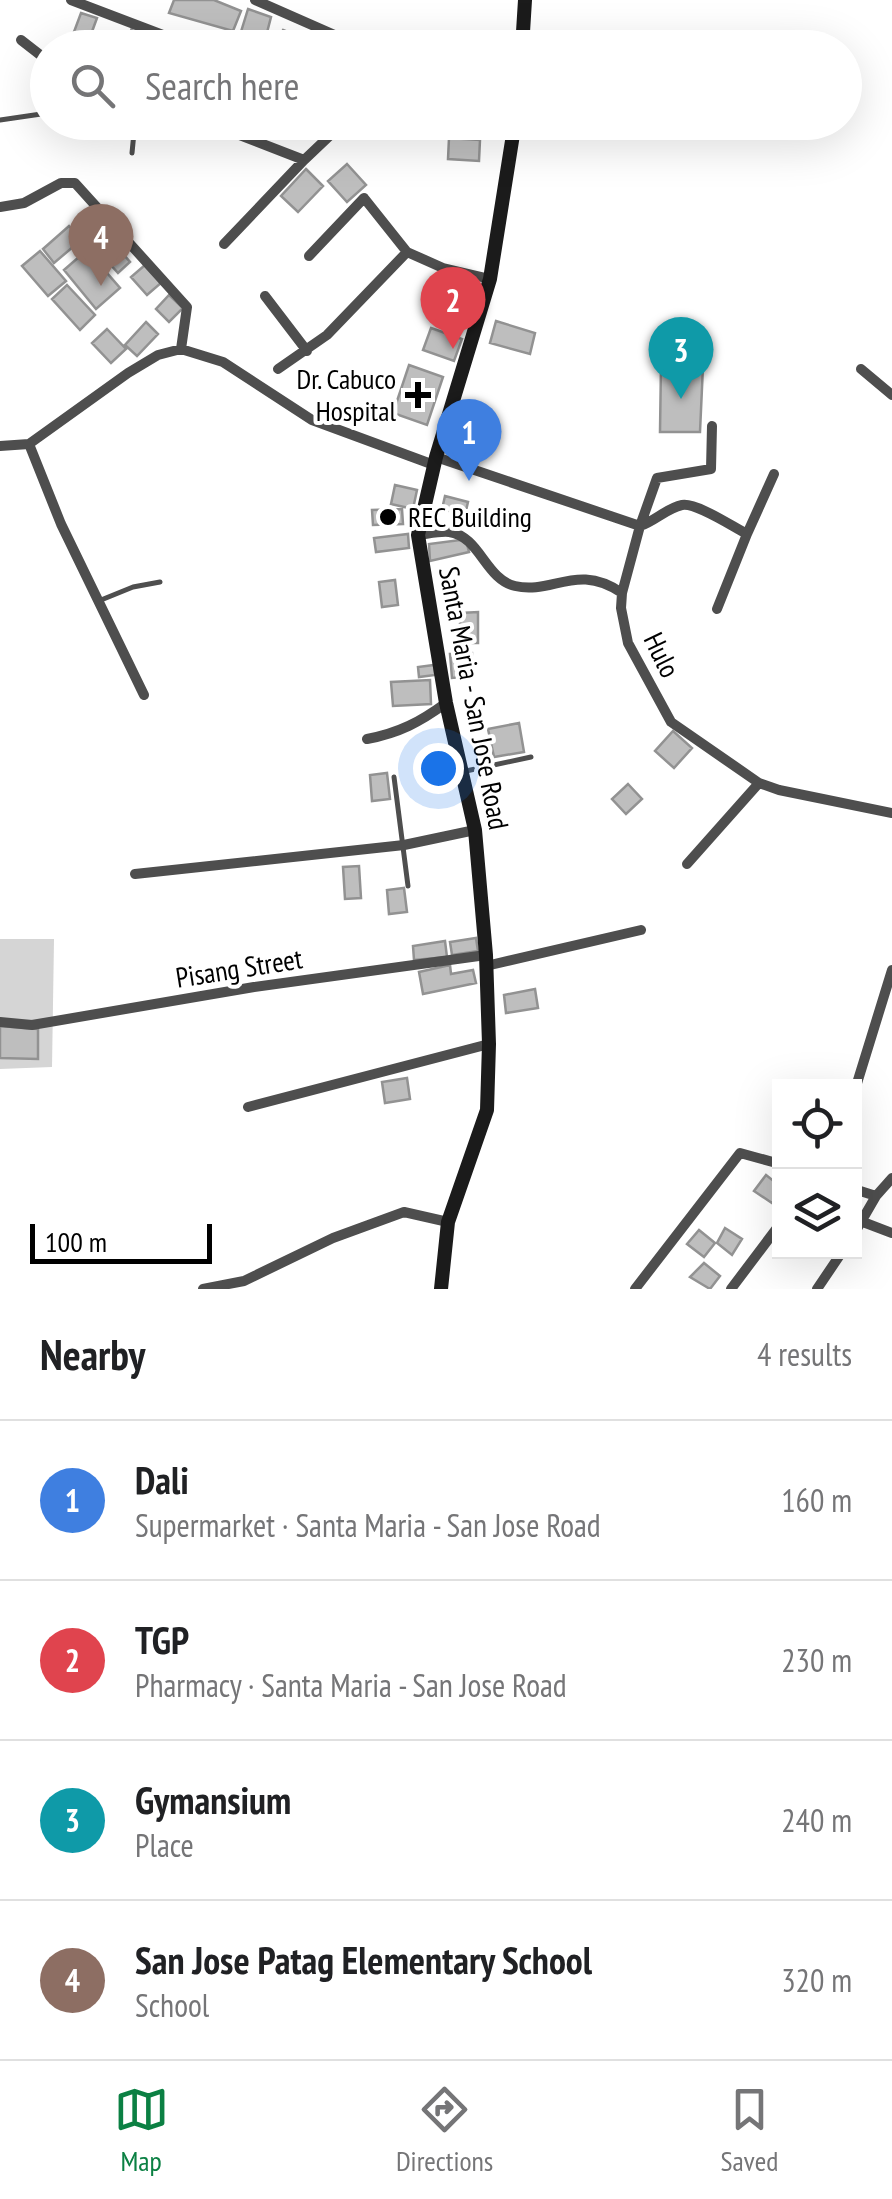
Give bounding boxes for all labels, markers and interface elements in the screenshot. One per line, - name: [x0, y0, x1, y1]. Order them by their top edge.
- search box: [30, 30, 862, 140]
- icon: search: [65, 58, 120, 113]
- text: Search here: [145, 61, 299, 110]
- pin: 4: [68, 204, 134, 286]
- pin: 2: [420, 266, 486, 349]
- pin: 3: [648, 316, 714, 399]
- place label: Dr. Cabuco Hospital: [296, 360, 396, 429]
- marker: Dr. Cabuco Hospital: [405, 382, 431, 408]
- pin: 1: [436, 398, 502, 481]
- place label: REC Building: [408, 498, 532, 535]
- marker: REC Building: [377, 506, 399, 528]
- street label: Santa Maria - San Jose Road: [431, 563, 518, 833]
- street label: Hulo: [636, 626, 689, 683]
- your location: [413, 743, 464, 794]
- street label: Pisang Street: [173, 939, 305, 996]
- map controls: [772, 1079, 862, 1259]
- button: locate: [772, 1079, 862, 1169]
- button: layers: [772, 1169, 862, 1259]
- scale bar: [30, 1219, 212, 1264]
- text: 100 m: [45, 1223, 107, 1260]
- text: Nearby: [40, 1327, 145, 1382]
- text: 4 results: [757, 1333, 852, 1375]
- text: Dali: [135, 1455, 189, 1504]
- text: 1: [65, 1479, 80, 1521]
- text: 160 m: [781, 1479, 852, 1521]
- text: Supermarket · Santa Maria - San Jose Road: [135, 1504, 601, 1546]
- text: TGP: [135, 1615, 189, 1664]
- text: 2: [65, 1639, 80, 1681]
- text: 230 m: [781, 1639, 852, 1681]
- text: Pharmacy · Santa Maria - San Jose Road: [135, 1664, 567, 1706]
- text: Gymansium: [135, 1775, 291, 1824]
- text: 3: [65, 1799, 80, 1841]
- text: 240 m: [781, 1799, 852, 1841]
- text: Place: [135, 1824, 194, 1866]
- text: San Jose Patag Elementary School: [135, 1935, 592, 1984]
- text: 4: [65, 1959, 80, 2001]
- text: 320 m: [781, 1959, 852, 2001]
- text: School: [135, 1984, 209, 2026]
- tab: Map: [114, 2082, 169, 2179]
- tab: Directions: [396, 2082, 493, 2179]
- tab: Saved: [721, 2082, 778, 2179]

